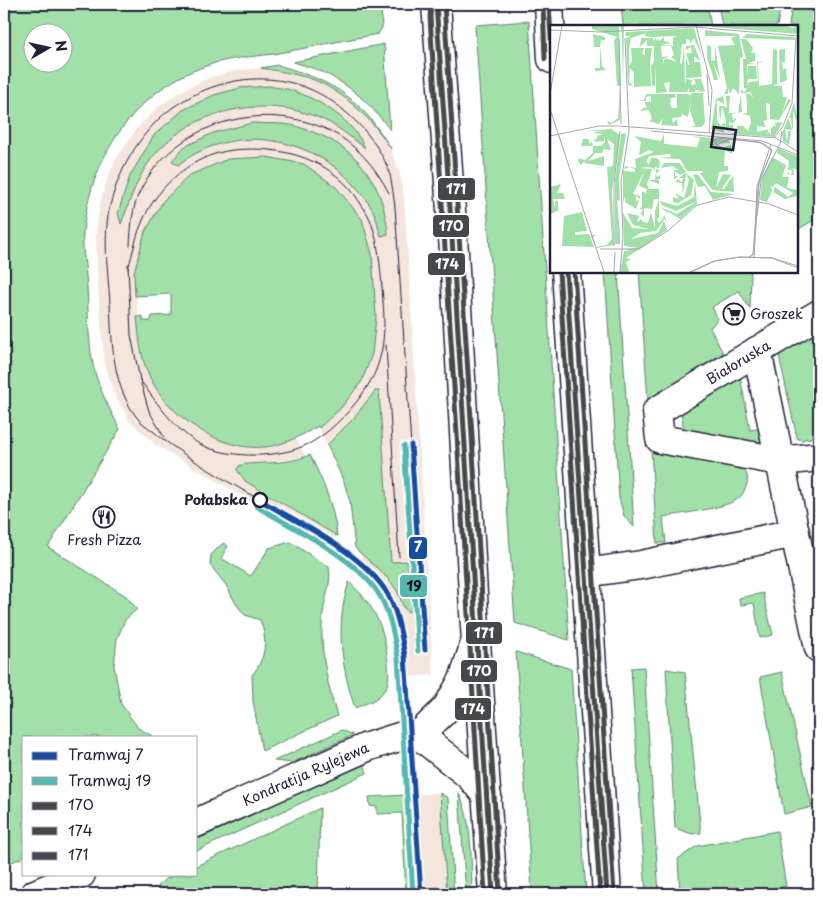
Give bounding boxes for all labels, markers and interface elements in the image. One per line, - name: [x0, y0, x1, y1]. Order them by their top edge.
- north arrow: [22, 22, 72, 72]
- inset map: [550, 25, 798, 272]
- text: N: [50, 39, 73, 53]
- line badge: 171: [437, 177, 476, 201]
- text: 171: [446, 178, 466, 199]
- line badge: 170: [432, 214, 470, 238]
- text: 170: [439, 215, 463, 236]
- line badge: 174: [427, 252, 466, 276]
- text: 174: [435, 253, 459, 274]
- supermarket icon: Groszek: [722, 302, 746, 326]
- place label: Groszek: [750, 303, 803, 324]
- street label: Białoruska: [702, 334, 774, 389]
- place label: Połabska: [184, 489, 249, 510]
- marker: Połabska: [252, 492, 268, 508]
- restaurant icon: Fresh Pizza: [92, 505, 116, 529]
- place label: Fresh Pizza: [67, 529, 141, 550]
- line badge: 7: [408, 536, 428, 560]
- text: 7: [414, 536, 423, 557]
- line badge: 19: [399, 574, 428, 598]
- text: 19: [406, 575, 422, 596]
- line badge: 171: [465, 621, 503, 645]
- text: 171: [474, 622, 494, 643]
- line badge: 170: [460, 659, 498, 683]
- text: 170: [467, 660, 491, 681]
- line badge: 174: [454, 697, 492, 721]
- text: 174: [461, 698, 485, 719]
- legend: [22, 736, 198, 876]
- street label: Kondratija Rylejewa: [239, 736, 372, 811]
- text: Tramwaj 7: [68, 742, 144, 765]
- text: Tramwaj 19: [68, 768, 151, 791]
- text: 170: [68, 792, 94, 815]
- text: 174: [68, 818, 93, 841]
- text: 171: [68, 842, 88, 865]

